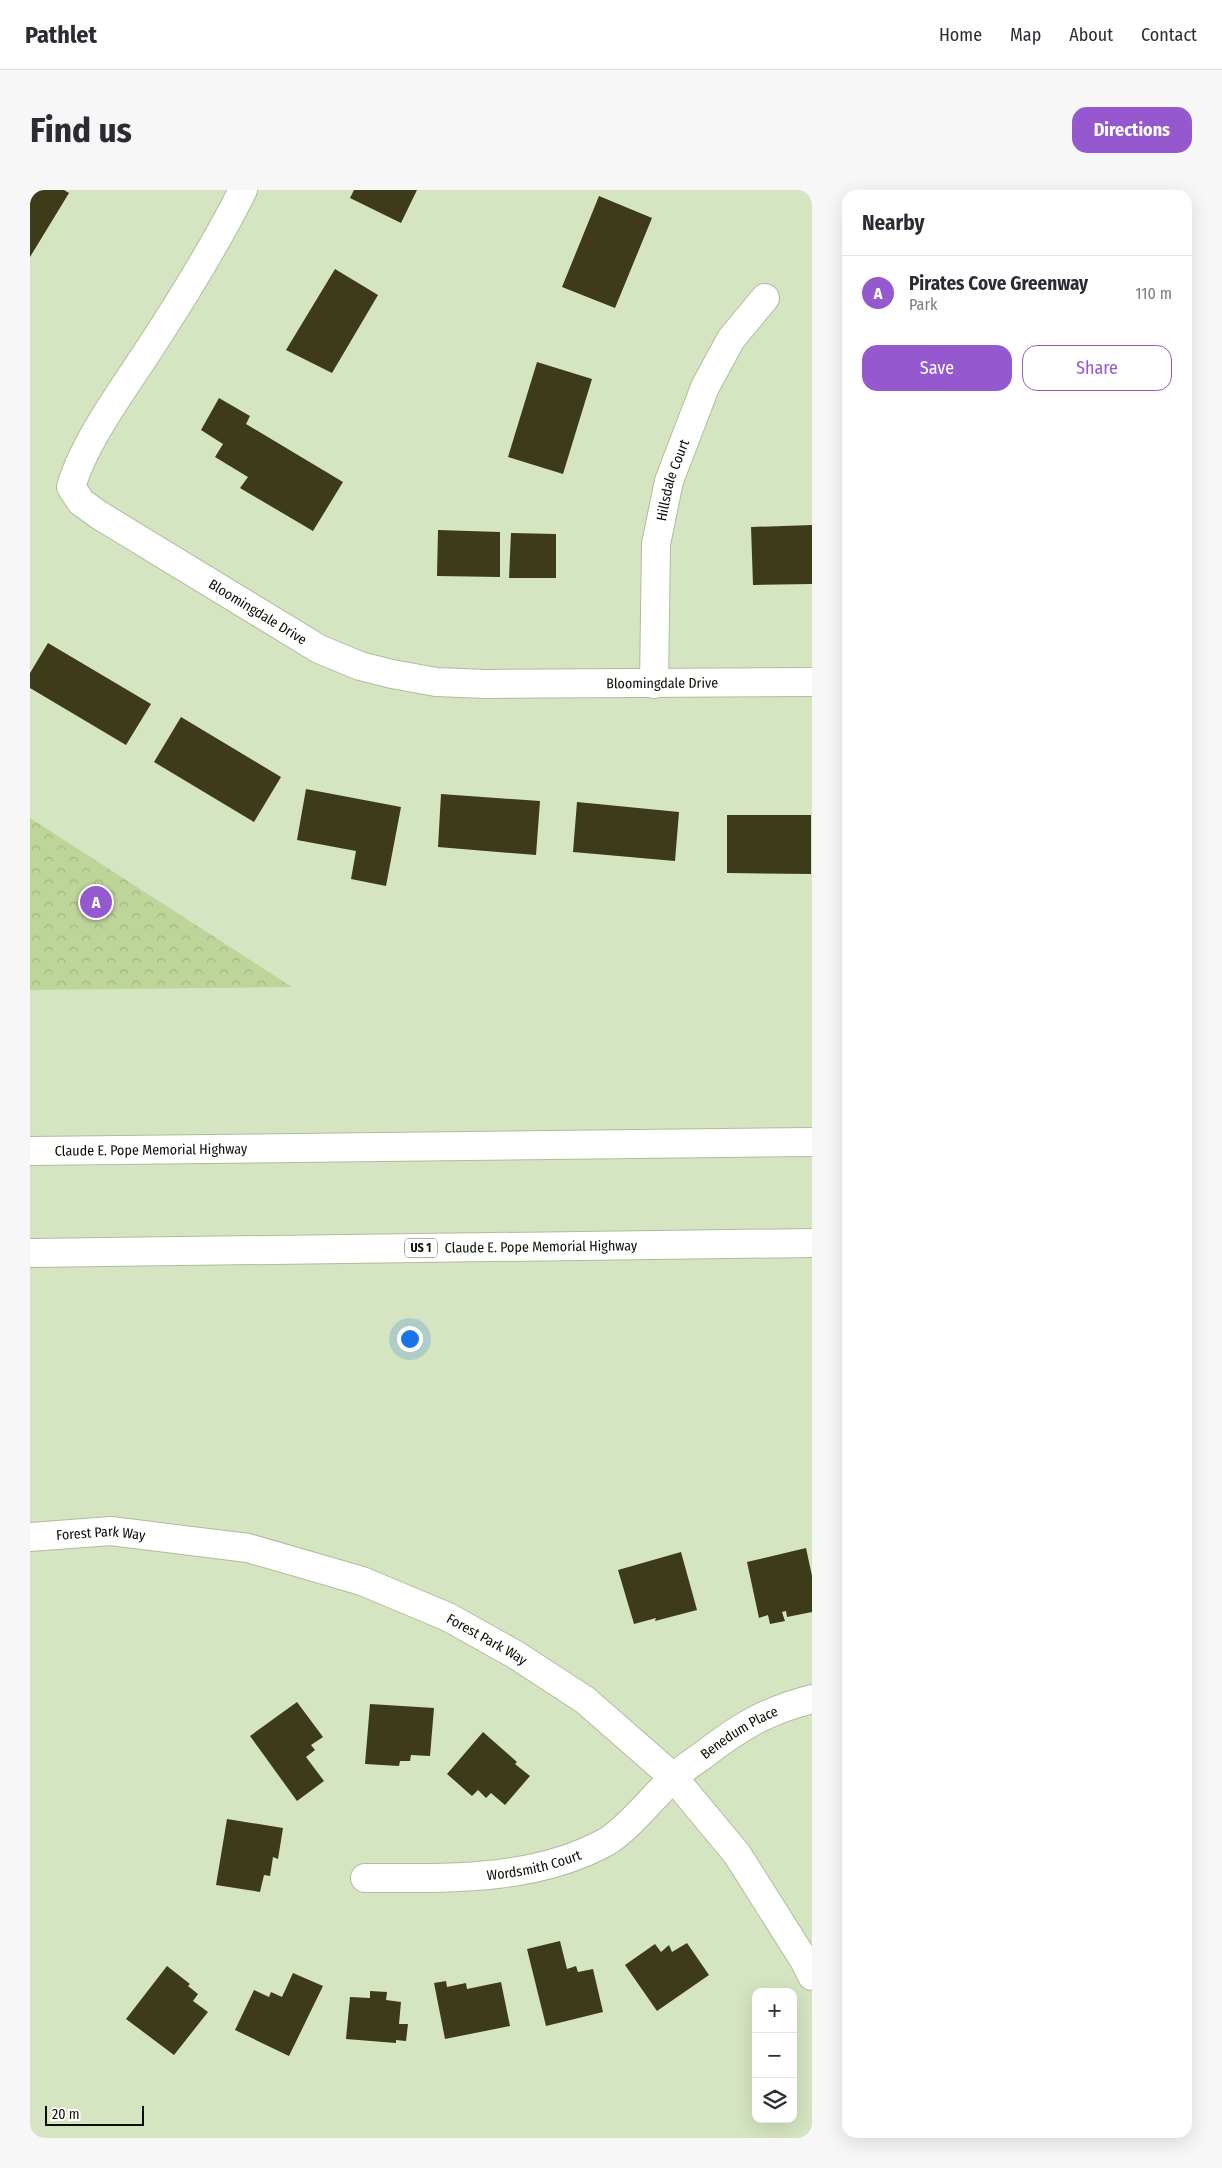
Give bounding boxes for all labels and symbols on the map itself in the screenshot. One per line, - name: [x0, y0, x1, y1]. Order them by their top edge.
- street label: Hillsdale Court: [653, 437, 693, 523]
- street label: Bloomingdale Drive: [205, 576, 310, 649]
- street label: Bloomingdale Drive: [606, 675, 718, 692]
- pin: A: [80, 883, 112, 921]
- street label: Claude E. Pope Memorial Highway: [55, 1140, 248, 1160]
- street label: Claude E. Pope Memorial Highway: [445, 1237, 638, 1257]
- road number: US 1: [405, 1238, 437, 1258]
- your location: [397, 1326, 423, 1352]
- street label: Forest Park Way: [56, 1523, 147, 1544]
- street label: Forest Park Way: [444, 1610, 531, 1669]
- street label: Benedum Place: [697, 1703, 781, 1763]
- street label: Wordsmith Court: [486, 1846, 584, 1884]
- scale bar: [45, 2103, 144, 2126]

